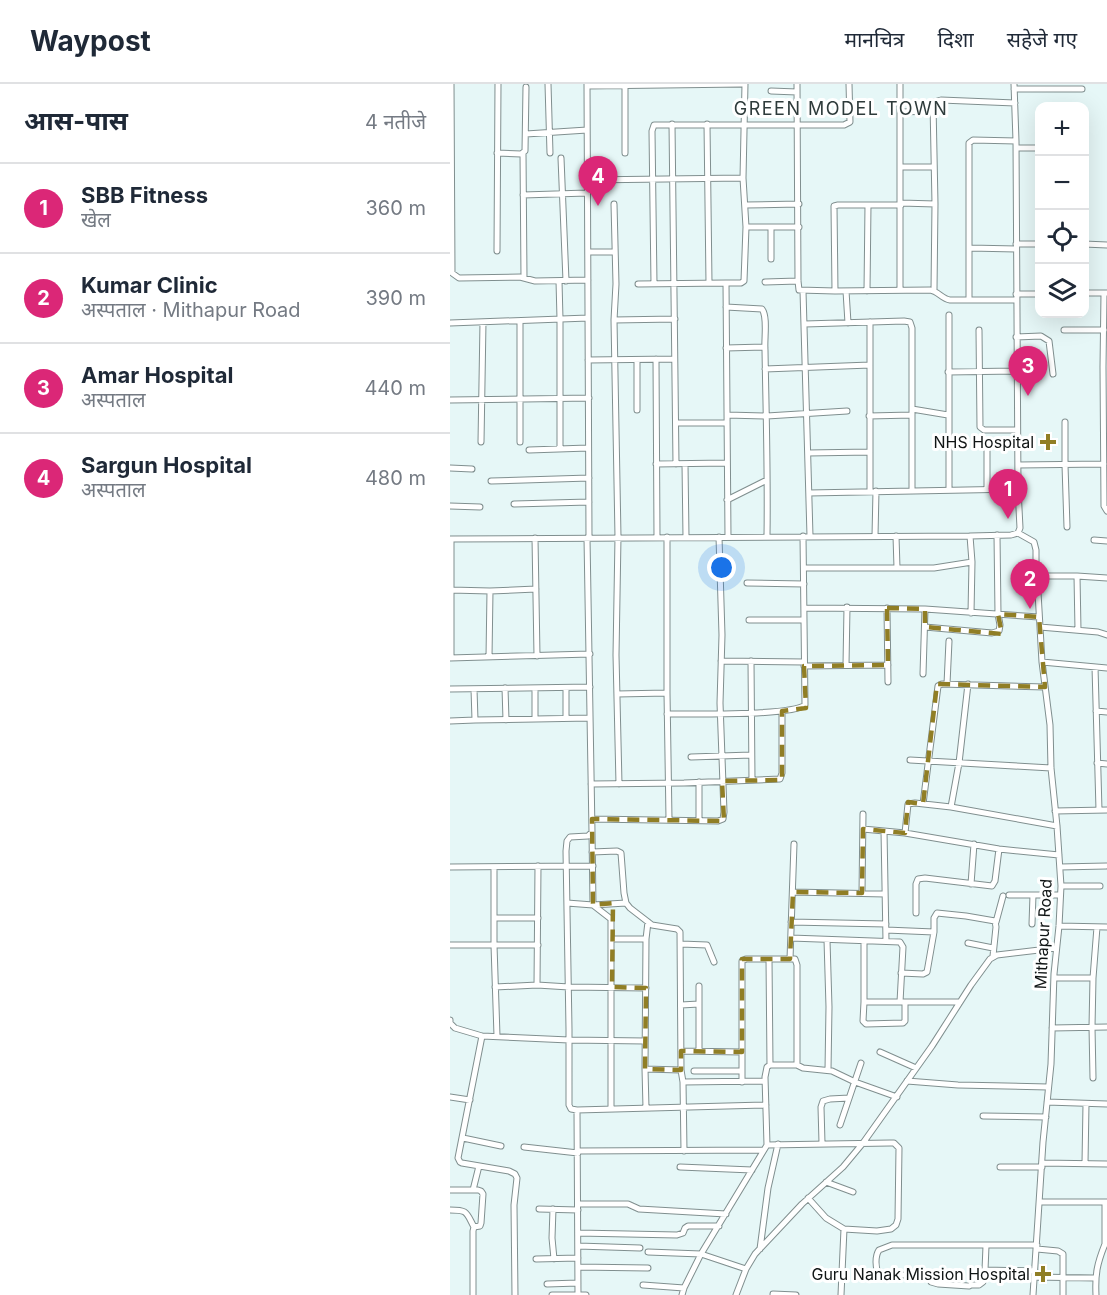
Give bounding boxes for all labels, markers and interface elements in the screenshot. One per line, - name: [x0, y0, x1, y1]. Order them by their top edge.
- text: Waypost: [30, 24, 151, 58]
- text: मानचित्र: [844, 27, 904, 52]
- text: दिशा: [937, 27, 974, 52]
- text: सहेजे गए: [1007, 27, 1077, 52]
- district label: GREEN MODEL TOWN: [734, 98, 948, 119]
- map controls: [1035, 102, 1089, 318]
- button: +: [1035, 102, 1089, 156]
- text: आस-पास: [24, 105, 128, 136]
- text: 4 नतीजे: [365, 110, 426, 134]
- pin: 4: [578, 156, 618, 206]
- button: −: [1035, 156, 1089, 210]
- text: SBB Fitness: [81, 182, 208, 208]
- text: 1: [39, 196, 48, 220]
- text: 360 m: [365, 196, 426, 220]
- text: खेल: [81, 208, 111, 232]
- button: locate: [1035, 210, 1089, 264]
- button: layers: [1035, 264, 1089, 318]
- text: Kumar Clinic: [81, 272, 218, 298]
- text: 2: [37, 286, 50, 310]
- text: 390 m: [365, 286, 426, 310]
- text: अस्पताल · Mithapur Road: [81, 298, 301, 322]
- pin: 3: [1008, 346, 1048, 396]
- text: Amar Hospital: [81, 362, 233, 388]
- text: 3: [37, 376, 50, 400]
- text: 440 m: [364, 376, 426, 400]
- text: अस्पताल: [81, 388, 146, 412]
- place label: NHS Hospital: [934, 432, 1034, 452]
- marker: NHS Hospital: [1039, 433, 1057, 451]
- text: Sargun Hospital: [81, 452, 252, 478]
- text: 4: [37, 466, 50, 490]
- text: 480 m: [365, 466, 426, 490]
- pin: 1: [988, 470, 1028, 519]
- text: अस्पताल: [81, 478, 146, 502]
- your location: [707, 553, 736, 582]
- pin: 2: [1010, 560, 1050, 609]
- street label: Mithapur Road: [1030, 878, 1056, 990]
- place label: Guru Nanak Mission Hospital: [811, 1264, 1030, 1284]
- marker: Guru Nanak Mission Hospital: [1034, 1265, 1052, 1283]

